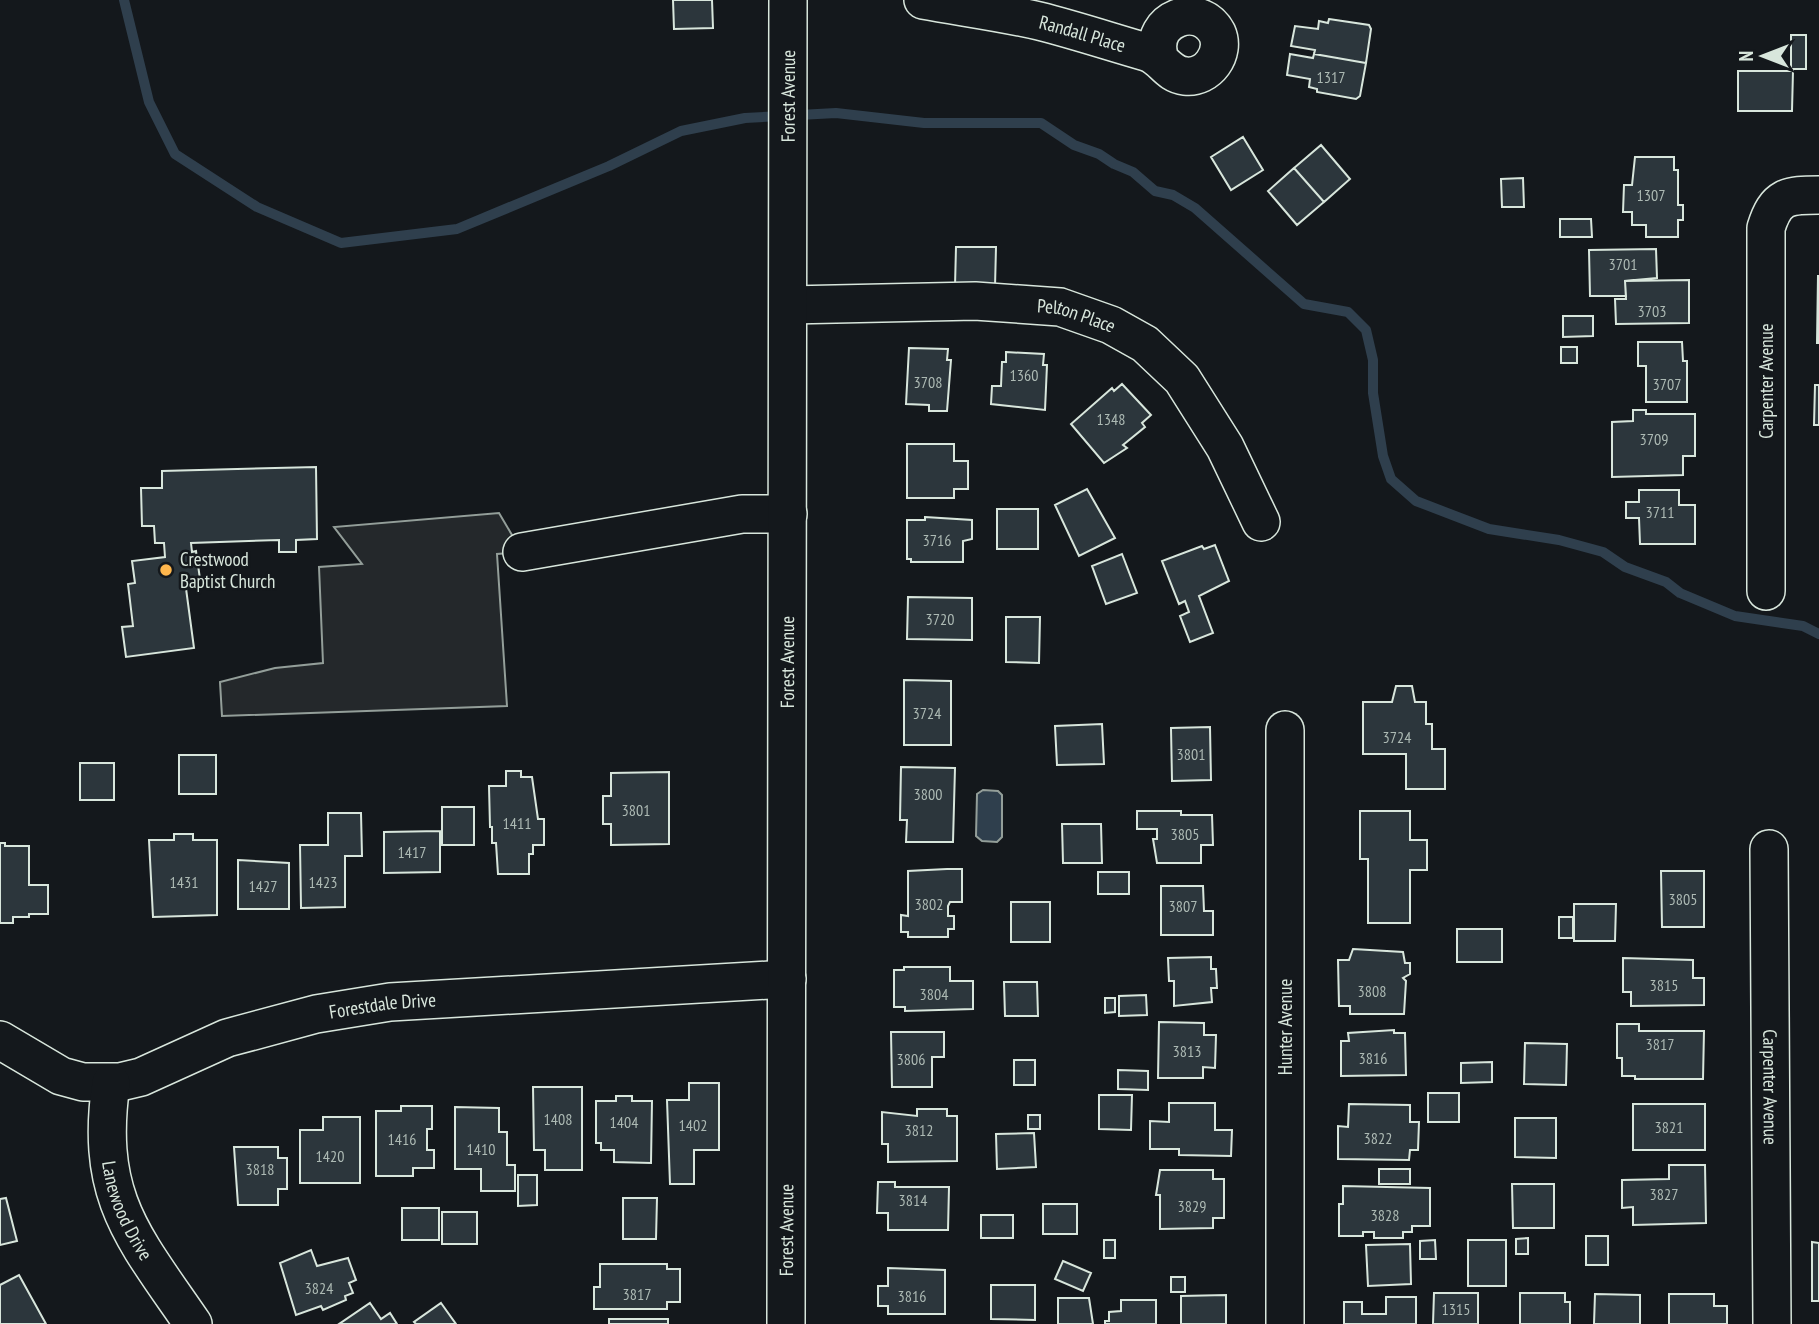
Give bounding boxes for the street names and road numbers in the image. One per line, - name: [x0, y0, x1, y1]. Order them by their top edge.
- street label: Randall Place: [1037, 10, 1129, 57]
- street label: Forest Avenue: [776, 50, 800, 142]
- street label: Pelton Place: [1036, 293, 1121, 338]
- street label: Carpenter Avenue: [1754, 323, 1778, 439]
- street label: Forest Avenue: [775, 616, 799, 708]
- street label: Hunter Avenue: [1273, 979, 1297, 1075]
- street label: Forestdale Drive: [327, 987, 437, 1024]
- street label: Carpenter Avenue: [1758, 1029, 1783, 1145]
- street label: Lanewood Drive: [97, 1159, 158, 1265]
- street label: Forest Avenue: [774, 1184, 798, 1276]

